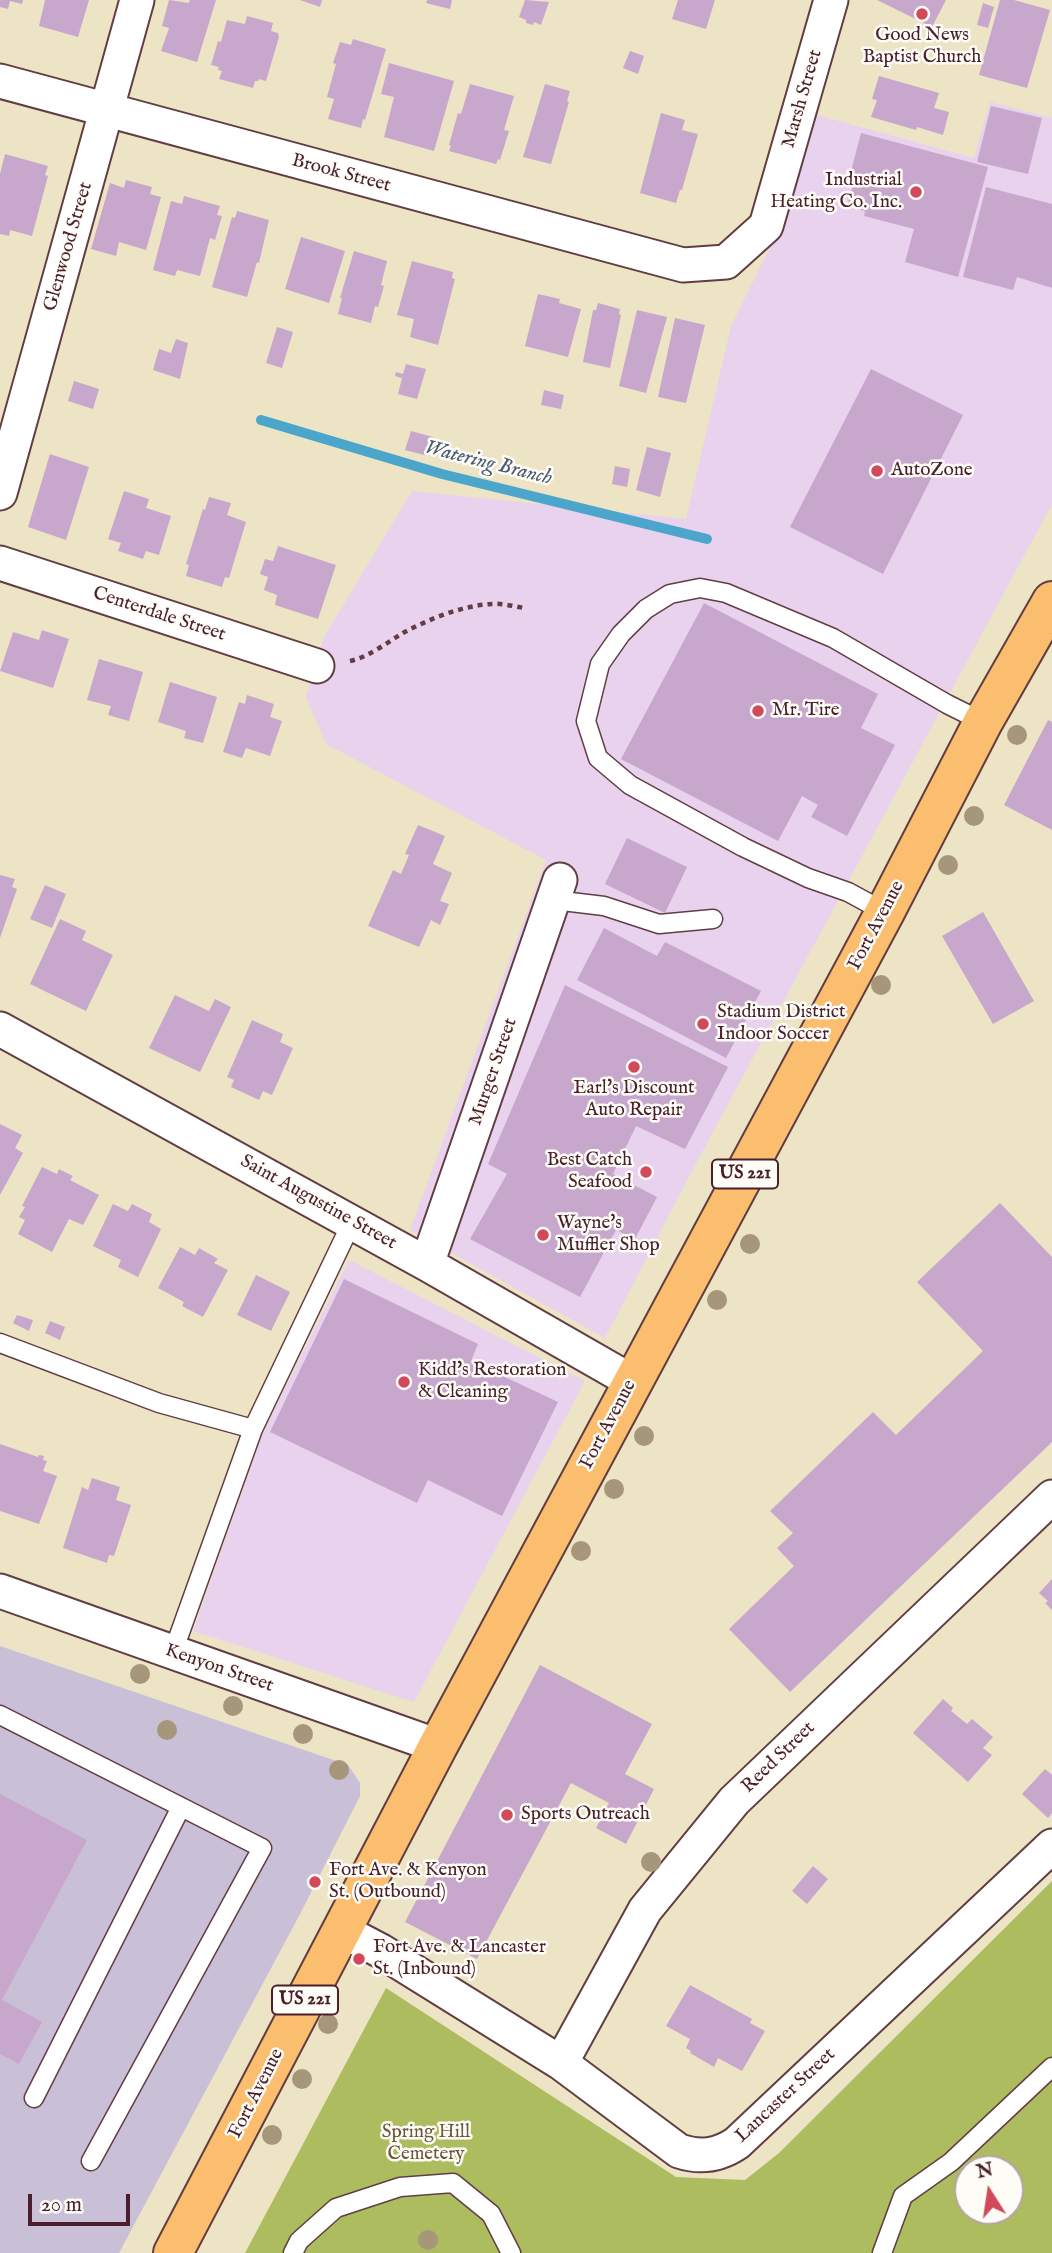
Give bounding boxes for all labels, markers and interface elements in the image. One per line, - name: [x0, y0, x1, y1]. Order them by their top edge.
- marker: Good News Baptist Church: [914, 6, 930, 22]
- place label: Good News Baptist Church: [863, 25, 981, 69]
- street label: Marsh Street: [778, 47, 828, 151]
- street label: Brook Street: [289, 150, 393, 198]
- place label: Industrial Heating Co. Inc.: [770, 170, 902, 214]
- street label: Glenwood Street: [40, 180, 98, 314]
- marker: Industrial Heating Co. Inc.: [908, 184, 924, 200]
- water label: Watering Branch: [422, 436, 554, 492]
- place label: AutoZone: [891, 460, 973, 482]
- marker: AutoZone: [869, 463, 885, 479]
- street label: Centerdale Street: [90, 583, 228, 647]
- place label: Mr. Tire: [772, 700, 839, 722]
- marker: Mr. Tire: [750, 703, 766, 719]
- street label: Fort Avenue: [844, 877, 910, 975]
- place label: Stadium District Indoor Soccer: [717, 1002, 845, 1046]
- street label: Murger Street: [465, 1015, 523, 1129]
- marker: Stadium District Indoor Soccer: [695, 1016, 711, 1032]
- marker: Earl's Discount Auto Repair: [626, 1059, 642, 1075]
- place label: Earl's Discount Auto Repair: [573, 1078, 695, 1122]
- place label: Best Catch Seafood: [547, 1150, 632, 1194]
- street label: Saint Augustine Street: [236, 1151, 400, 1255]
- road number: US 221: [712, 1160, 778, 1189]
- marker: Best Catch Seafood: [638, 1164, 654, 1180]
- place label: Wayne's Muffler Shop: [557, 1213, 660, 1257]
- marker: Wayne's Muffler Shop: [535, 1227, 551, 1243]
- place label: Kidd's Restoration & Cleaning: [418, 1360, 566, 1404]
- marker: Kidd's Restoration & Cleaning: [396, 1374, 412, 1390]
- street label: Fort Avenue: [576, 1376, 642, 1474]
- street label: Kenyon Street: [162, 1640, 276, 1698]
- street label: Reed Street: [738, 1717, 820, 1799]
- place label: Sports Outreach: [521, 1804, 650, 1826]
- marker: Sports Outreach: [499, 1807, 515, 1823]
- place label: Fort Ave. & Kenyon St. (Outbound): [329, 1860, 487, 1904]
- marker: Fort Ave. & Kenyon St. (Outbound): [307, 1874, 323, 1890]
- place label: Fort Ave. & Lancaster St. (Inbound): [373, 1937, 546, 1981]
- marker: Fort Ave. & Lancaster St. (Inbound): [351, 1951, 367, 1967]
- road number: US 221: [272, 1986, 338, 2014]
- street label: Lancaster Street: [731, 2044, 841, 2148]
- street label: Fort Avenue: [225, 2045, 289, 2143]
- park label: Spring Hill Cemetery: [382, 2122, 470, 2166]
- north arrow: [954, 2155, 1024, 2225]
- text: N: [975, 2158, 996, 2185]
- scale bar: [32, 2180, 133, 2224]
- text: 20 m: [41, 2192, 82, 2219]

